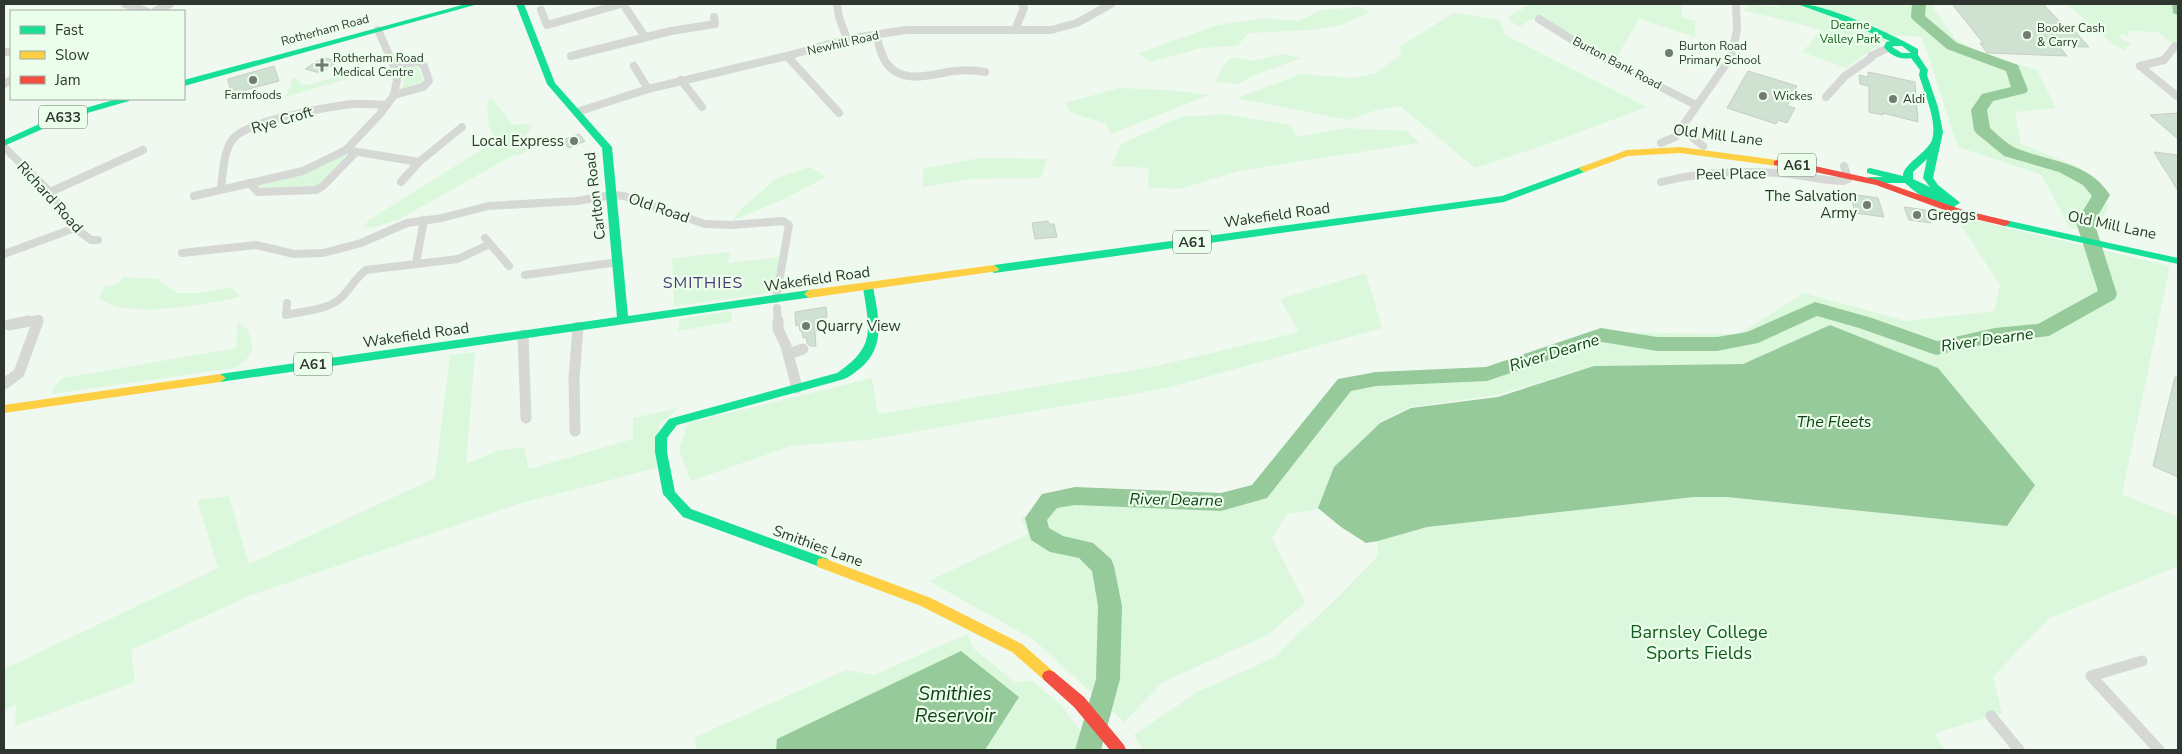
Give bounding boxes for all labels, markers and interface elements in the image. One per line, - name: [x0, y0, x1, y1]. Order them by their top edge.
- legend: [10, 10, 185, 100]
- street label: Rotherham Road: [279, 11, 371, 49]
- park label: Dearne Valley Park: [1819, 17, 1881, 47]
- text: Fast: [55, 20, 84, 40]
- place label: Booker Cash & Carry: [2037, 20, 2105, 50]
- street label: Newhill Road: [806, 27, 880, 59]
- marker: Booker Cash & Carry: [2021, 29, 2033, 41]
- street label: Burton Bank Road: [1570, 33, 1664, 93]
- place label: Burton Road Primary School: [1679, 38, 1761, 68]
- text: Slow: [55, 45, 90, 65]
- marker: Burton Road Primary School: [1663, 47, 1675, 59]
- place label: Rotherham Road Medical Centre: [333, 50, 424, 80]
- marker: Rotherham Road Medical Centre: [315, 58, 329, 72]
- text: Jam: [54, 70, 81, 90]
- marker: Farmfoods: [247, 74, 259, 86]
- place label: Farmfoods: [224, 87, 282, 103]
- place label: Wickes: [1773, 88, 1813, 104]
- marker: Wickes: [1757, 90, 1769, 102]
- place label: Aldi: [1903, 91, 1925, 107]
- marker: Aldi: [1887, 93, 1899, 105]
- street label: Rye Croft: [249, 102, 316, 138]
- road number: A633: [39, 105, 87, 128]
- street label: Old Mill Lane: [1672, 120, 1764, 150]
- place label: Local Express: [471, 131, 564, 151]
- marker: Local Express: [568, 135, 580, 147]
- street label: Carlton Road: [580, 151, 610, 241]
- road number: A61: [1778, 154, 1816, 176]
- street label: Richard Road: [13, 157, 87, 237]
- street label: Peel Place: [1696, 163, 1766, 185]
- place label: The Salvation Army: [1765, 186, 1857, 223]
- street label: Old Road: [626, 188, 692, 228]
- street label: Wakefield Road: [1223, 198, 1331, 232]
- marker: The Salvation Army: [1861, 199, 1873, 211]
- place label: Greggs: [1927, 205, 1976, 225]
- street label: Old Mill Lane: [2066, 206, 2158, 244]
- marker: Greggs: [1911, 209, 1923, 221]
- road number: A61: [1173, 230, 1211, 253]
- street label: Wakefield Road: [763, 262, 871, 296]
- district label: SMITHIES: [663, 272, 743, 294]
- place label: Quarry View: [816, 316, 901, 336]
- street label: Wakefield Road: [362, 318, 470, 352]
- marker: Quarry View: [800, 320, 812, 332]
- water label: River Dearne: [1940, 323, 2035, 357]
- water label: River Dearne: [1507, 329, 1602, 377]
- road number: A61: [294, 352, 332, 376]
- water label: The Fleets: [1796, 411, 1872, 433]
- water label: River Dearne: [1129, 488, 1223, 512]
- street label: Smithies Lane: [770, 520, 866, 572]
- park label: Barnsley College Sports Fields: [1630, 620, 1768, 665]
- water label: Smithies Reservoir: [915, 681, 997, 729]

